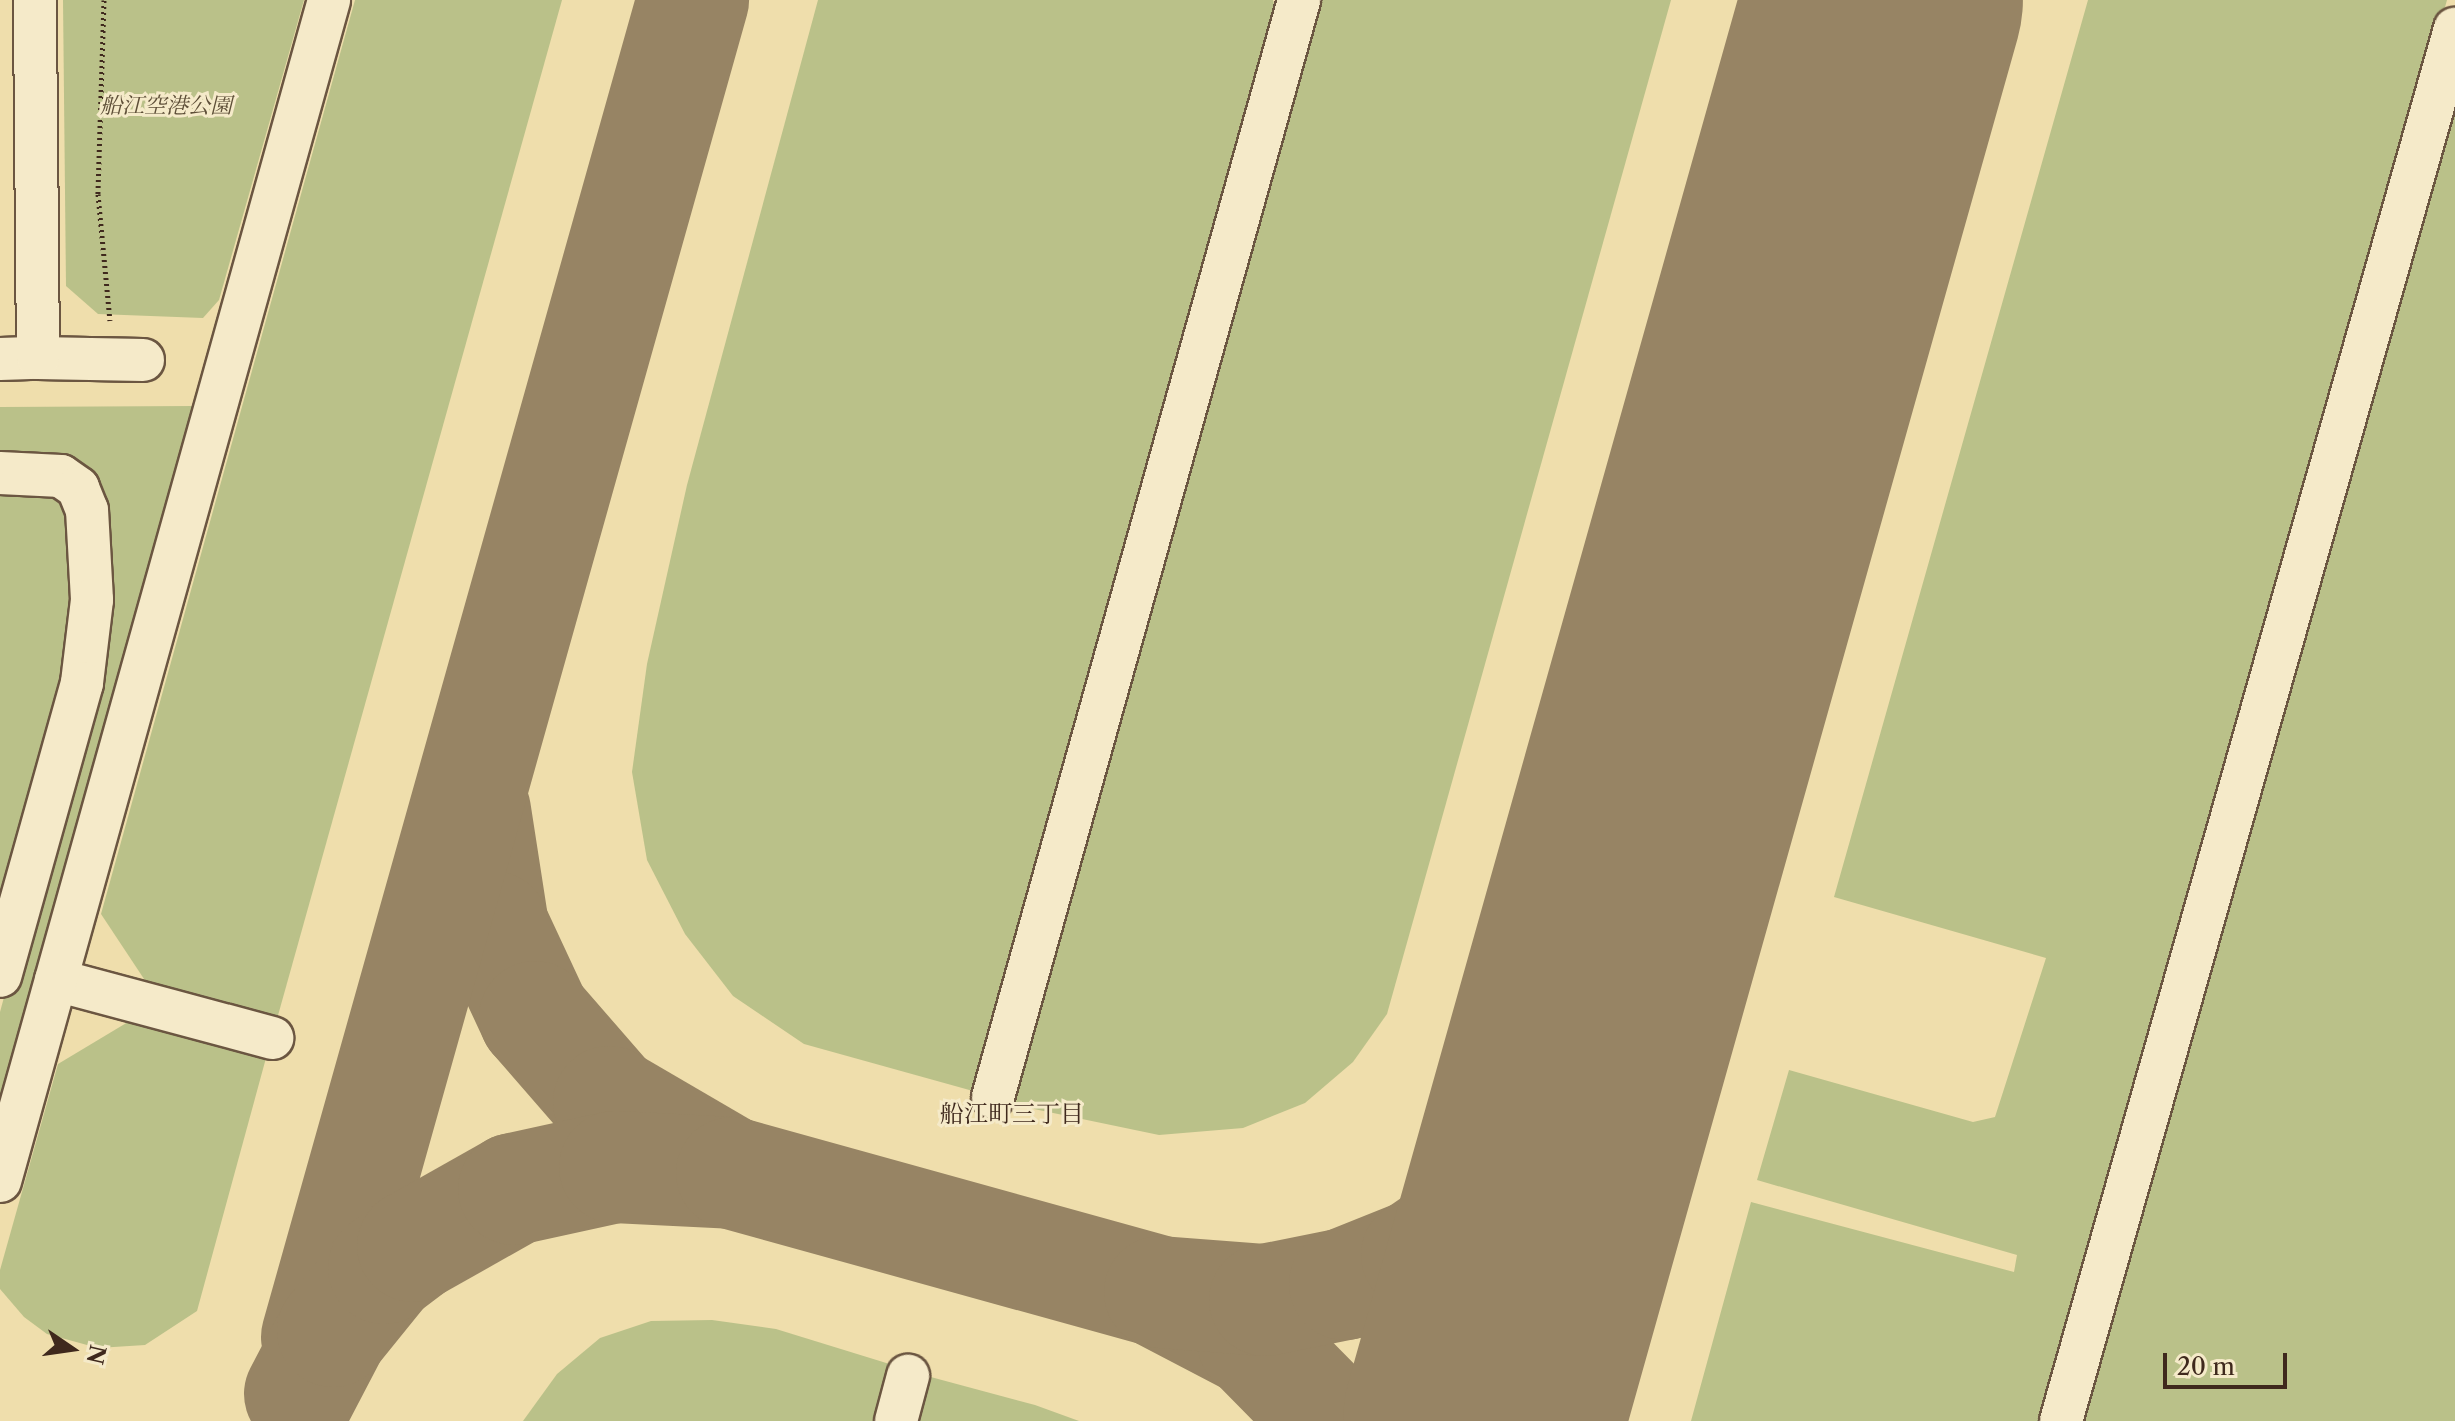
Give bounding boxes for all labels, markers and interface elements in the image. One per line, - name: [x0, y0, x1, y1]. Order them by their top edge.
- park label: 船江空港公園: [100, 93, 232, 119]
- district label: 船江町三丁目: [940, 1100, 1084, 1128]
- north arrow: [32, 1309, 112, 1389]
- scale bar: [2167, 1337, 2291, 1387]
- text: N: [81, 1342, 111, 1367]
- text: 20 m: [2177, 1352, 2235, 1381]

